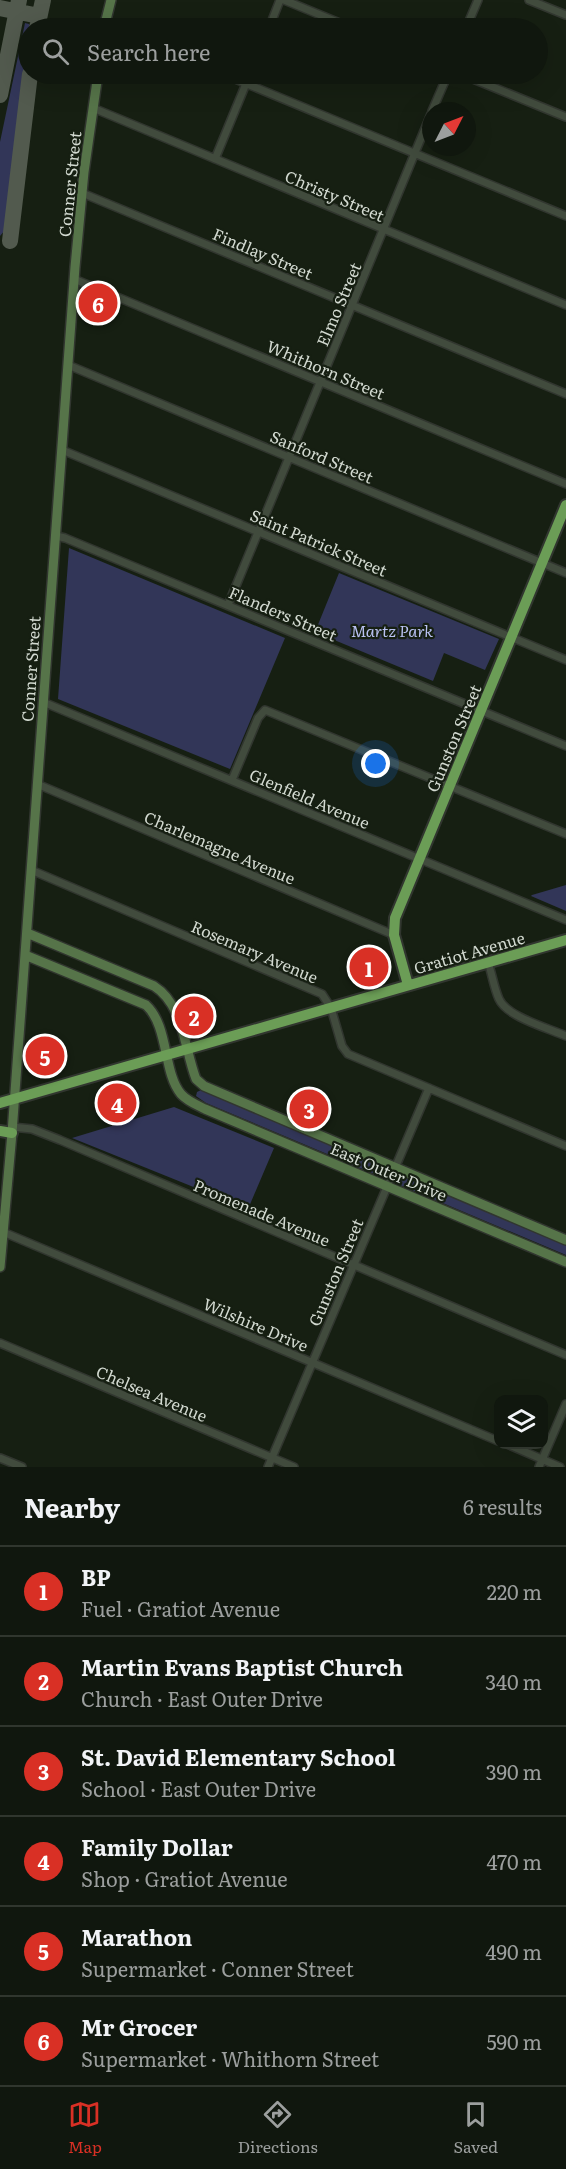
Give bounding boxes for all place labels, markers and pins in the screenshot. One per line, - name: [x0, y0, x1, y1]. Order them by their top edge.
- pin: 6: [78, 280, 118, 326]
- pin: 1: [350, 944, 388, 990]
- pin: 2: [174, 994, 214, 1038]
- pin: 5: [26, 1034, 64, 1078]
- pin: 4: [98, 1080, 136, 1126]
- pin: 3: [290, 1086, 328, 1132]

